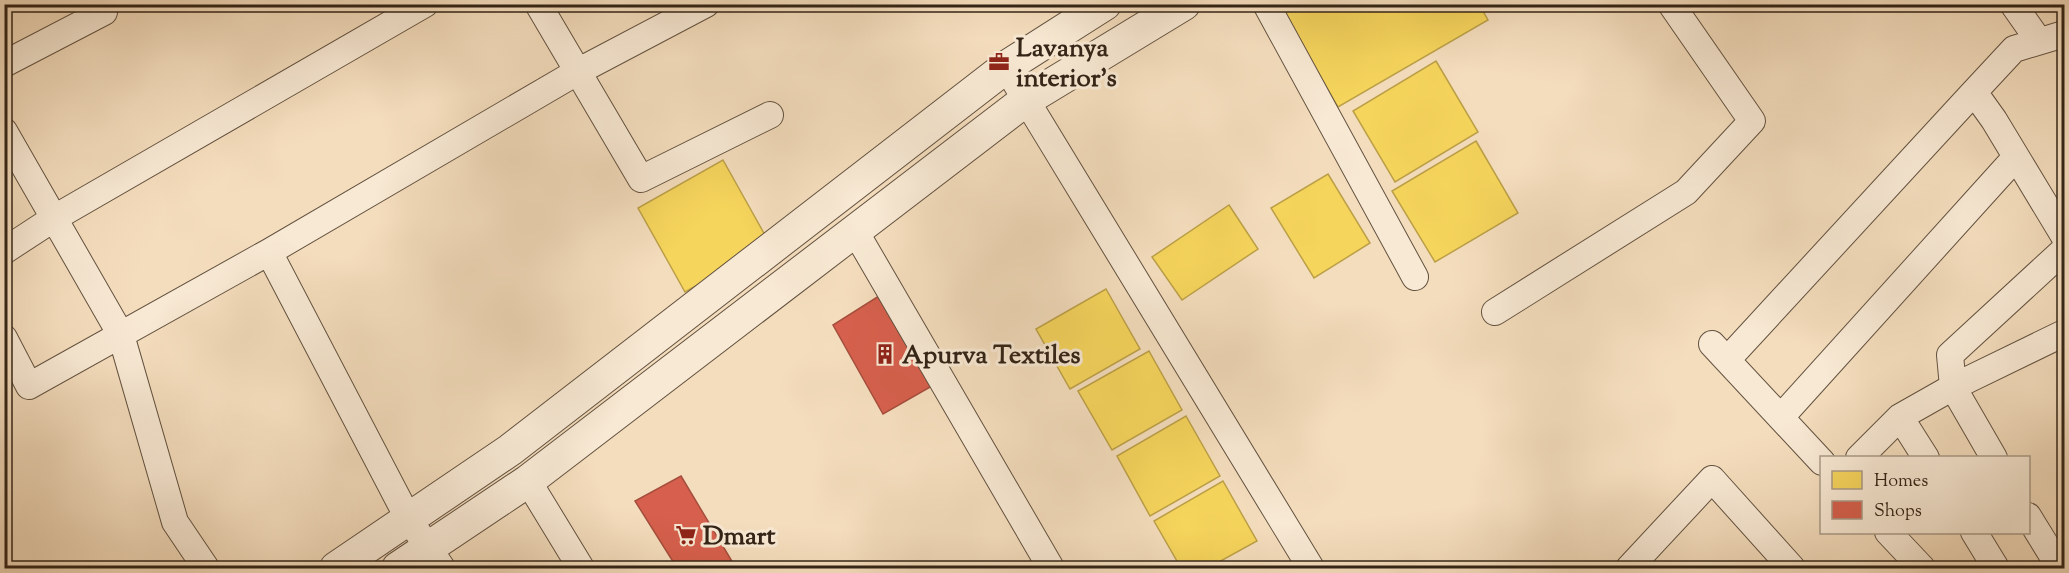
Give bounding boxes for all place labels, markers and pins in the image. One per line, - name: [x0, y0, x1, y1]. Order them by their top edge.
- place label: Lavanya interior's: [1016, 31, 1117, 98]
- office icon: Lavanya interior's: [987, 50, 1011, 74]
- place label: Apurva Textiles: [902, 338, 1081, 375]
- building icon: Apurva Textiles: [873, 342, 897, 366]
- place label: Dmart: [703, 519, 775, 556]
- supermarket icon: Dmart: [674, 523, 698, 547]

